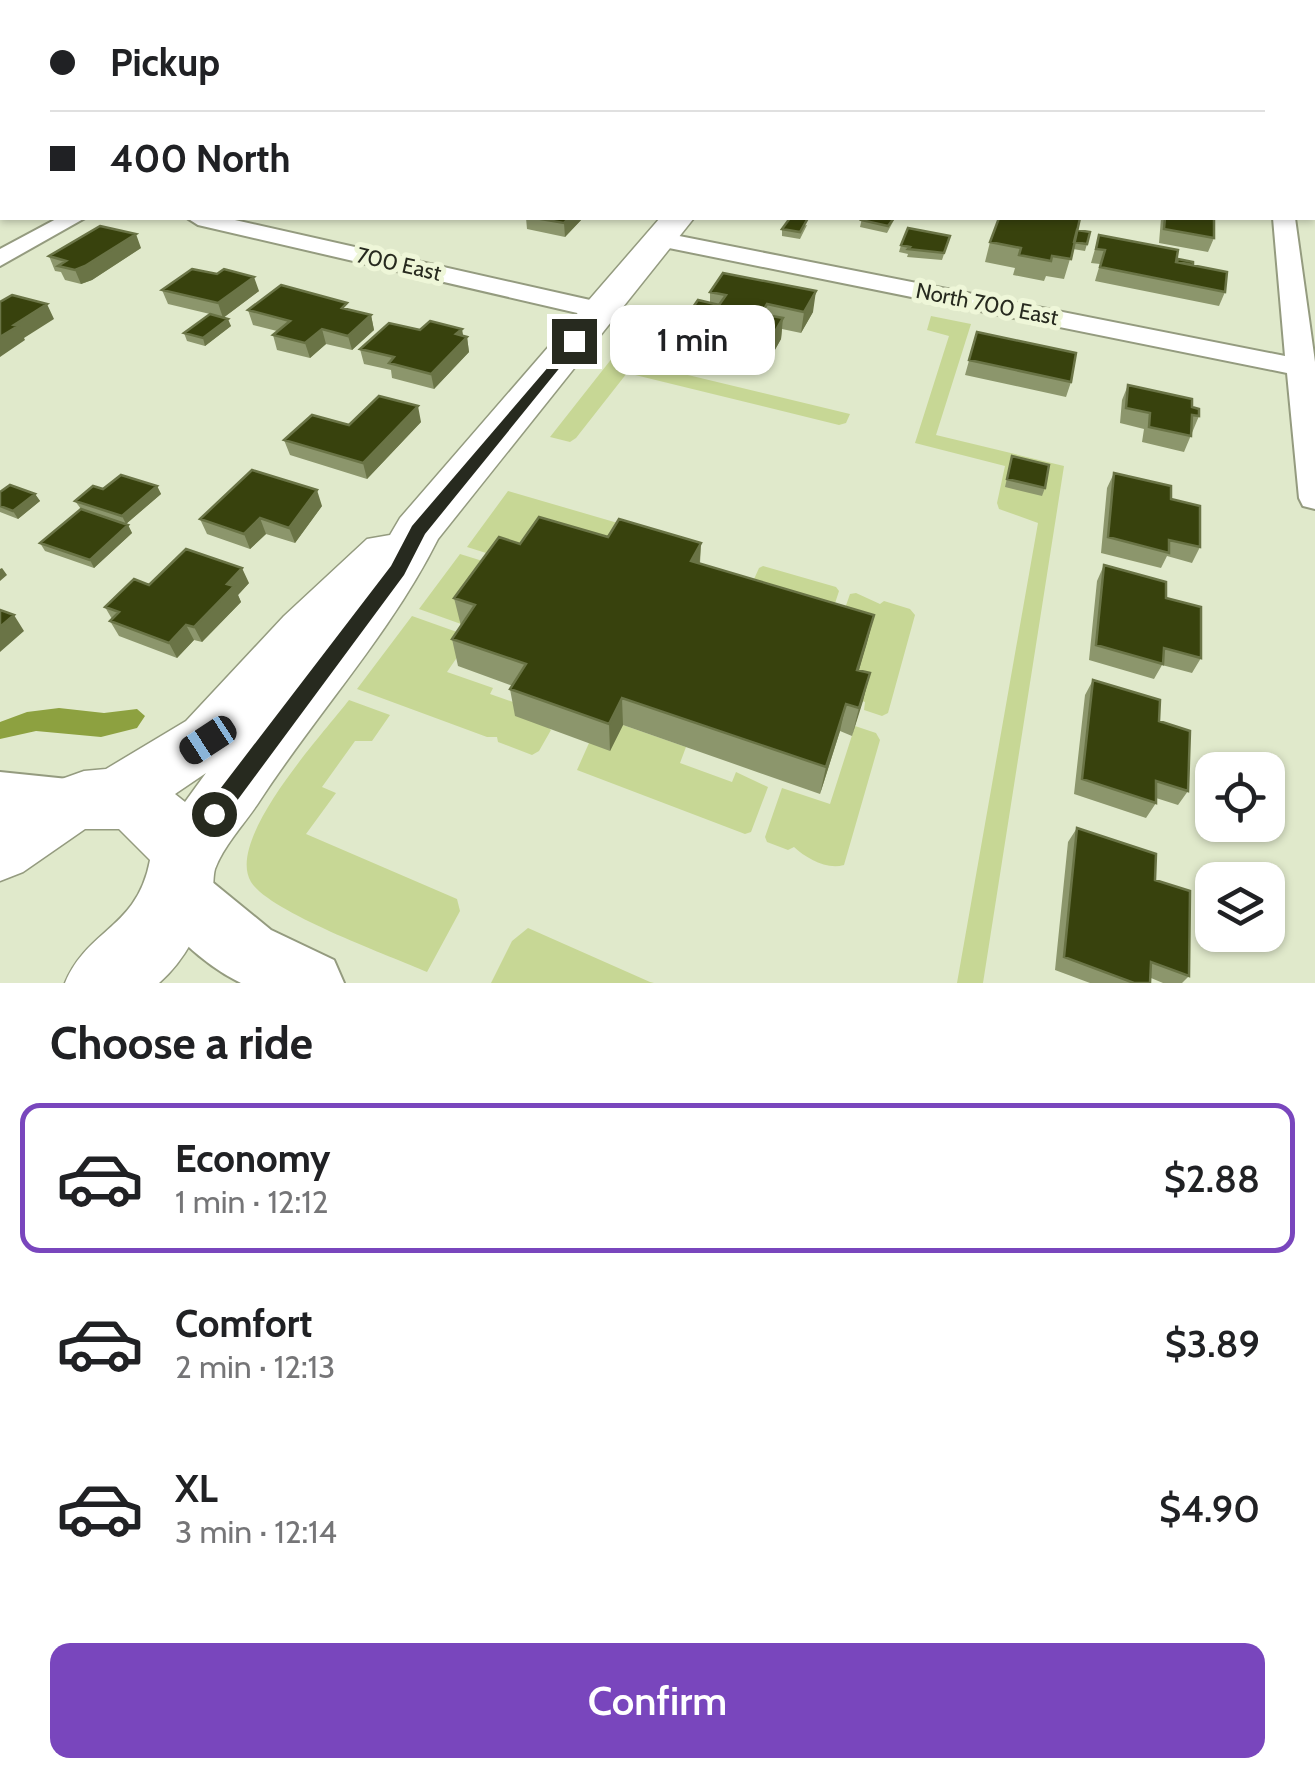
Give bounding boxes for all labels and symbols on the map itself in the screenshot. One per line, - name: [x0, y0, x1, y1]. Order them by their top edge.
- street label: 700 East: [354, 241, 444, 287]
- street label: North 700 East: [914, 277, 1061, 331]
- callout: 1 min: [609, 306, 774, 376]
- route end: [552, 319, 597, 364]
- car: [175, 711, 241, 769]
- route start: [192, 792, 237, 837]

